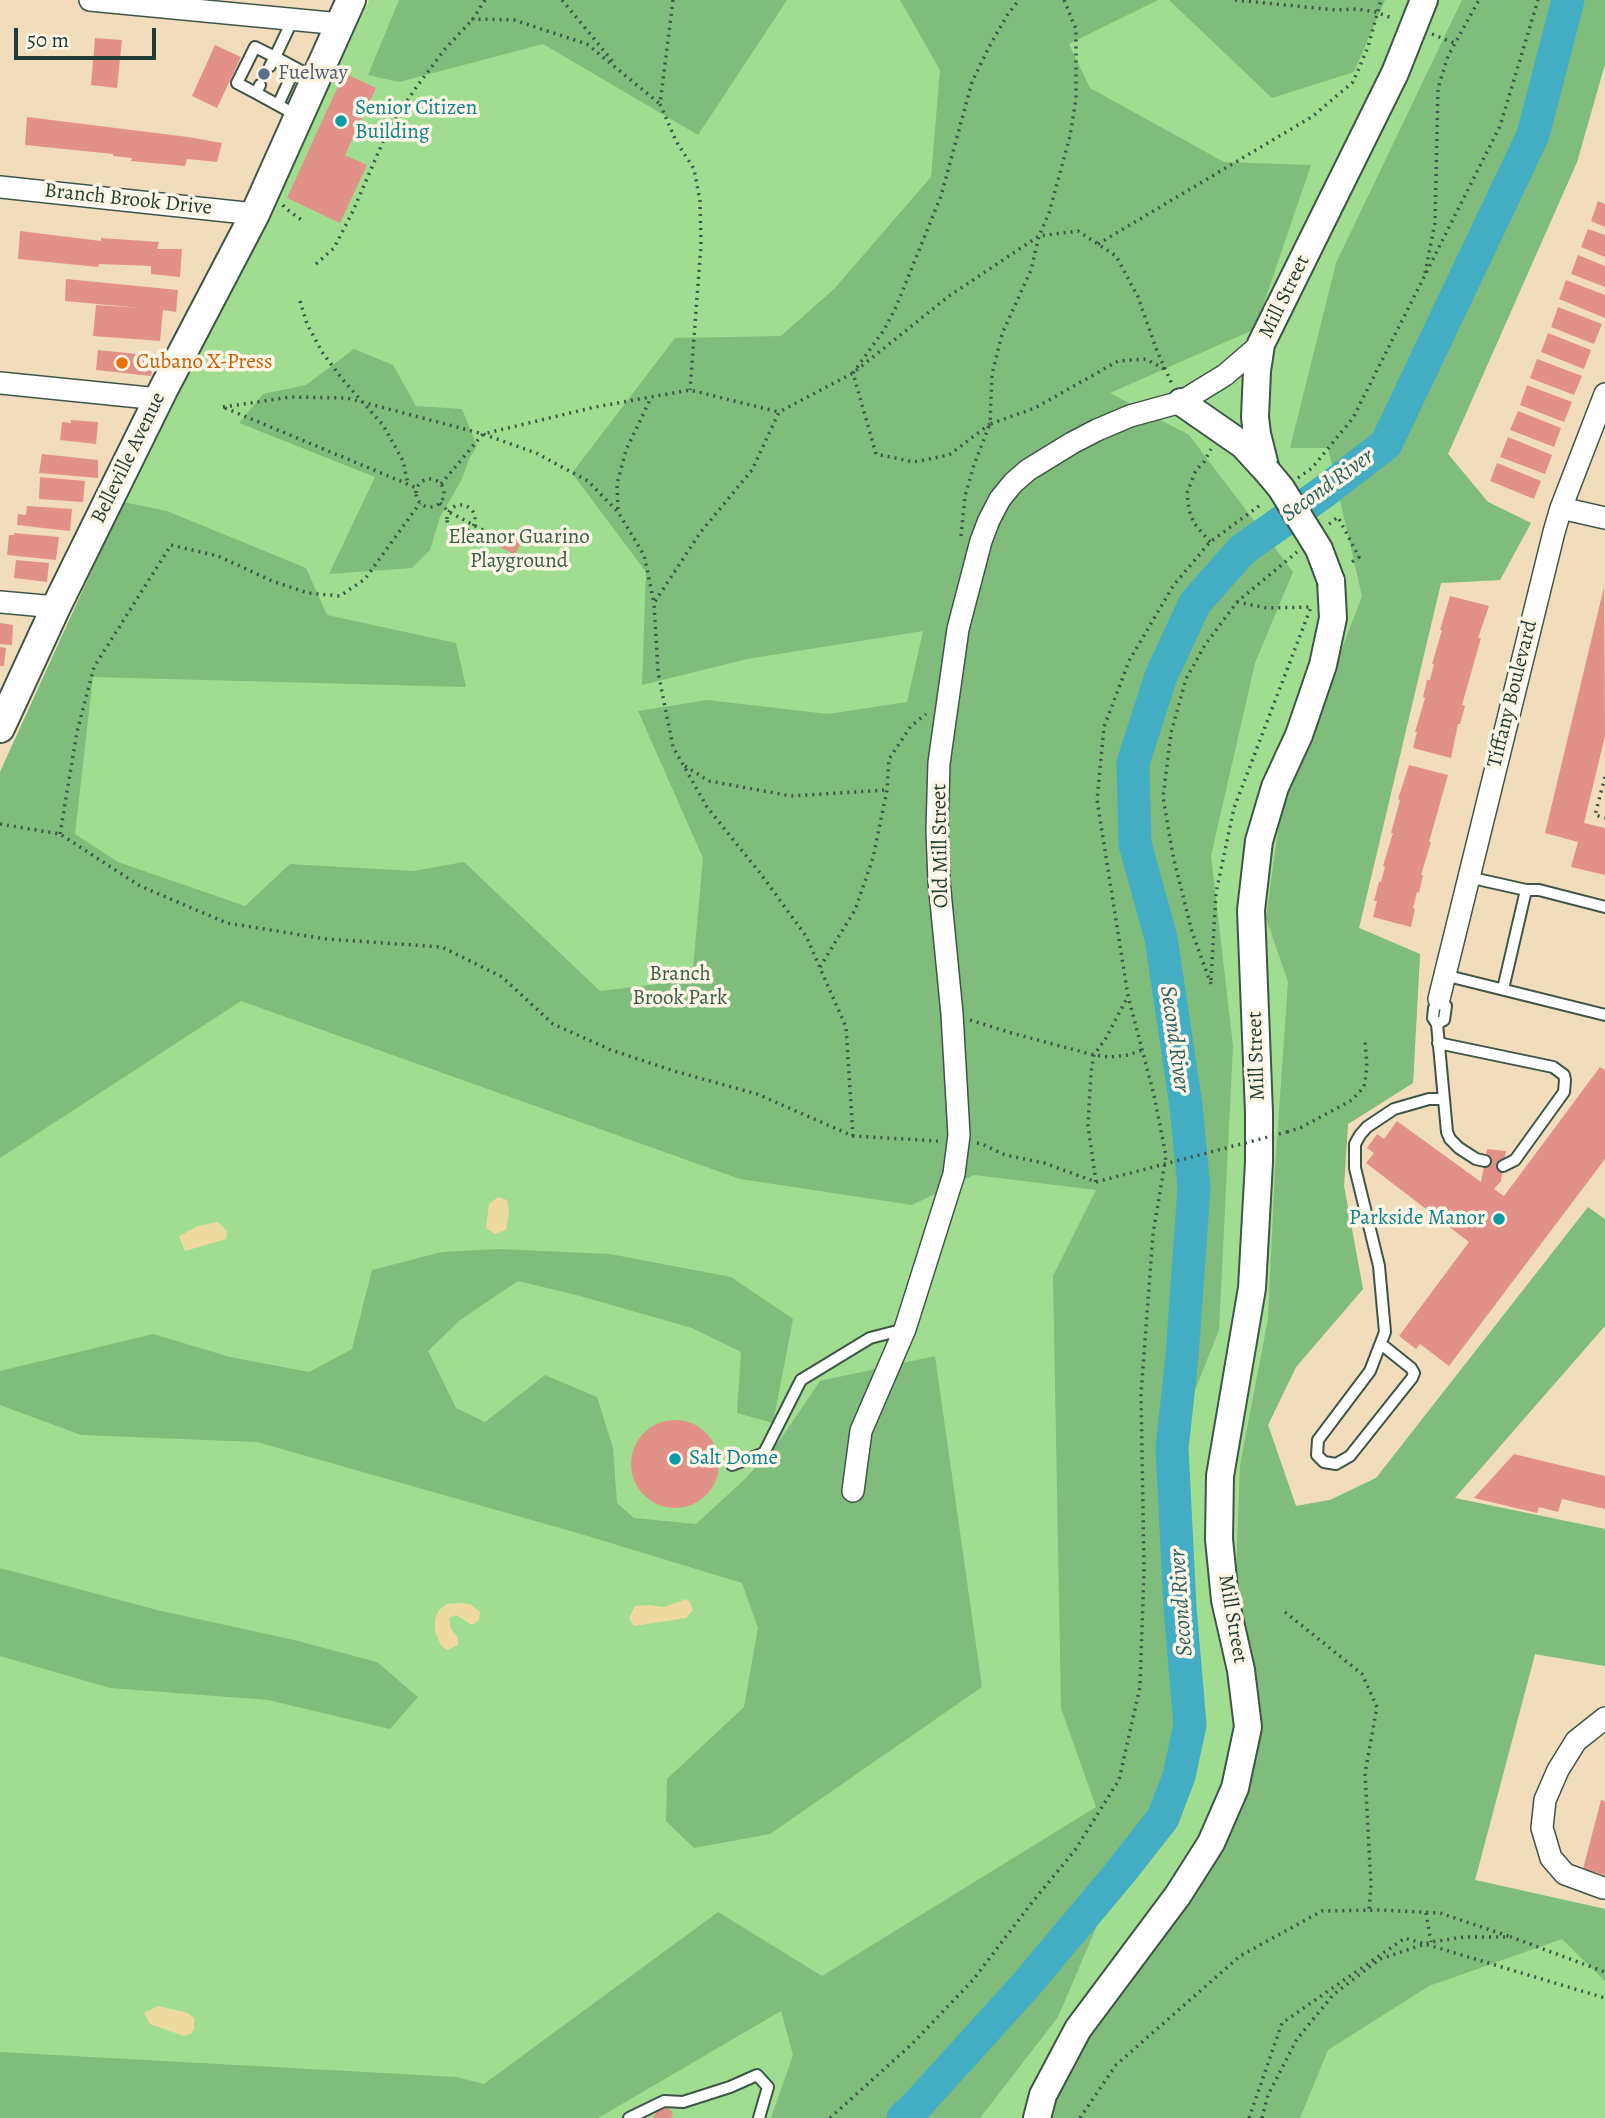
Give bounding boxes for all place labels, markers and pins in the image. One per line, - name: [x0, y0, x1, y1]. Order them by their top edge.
- place label: Fuelway: [278, 61, 348, 87]
- marker: Fuelway: [256, 66, 272, 82]
- place label: Senior Citizen Building: [355, 96, 477, 146]
- marker: Senior Citizen Building: [333, 113, 349, 129]
- place label: Cubano X-Press: [136, 350, 272, 376]
- marker: Cubano X-Press: [114, 355, 130, 371]
- place label: Parkside Manor: [1349, 1206, 1485, 1232]
- marker: Parkside Manor: [1491, 1211, 1507, 1227]
- place label: Salt Dome: [689, 1446, 778, 1472]
- marker: Salt Dome: [667, 1451, 683, 1467]

